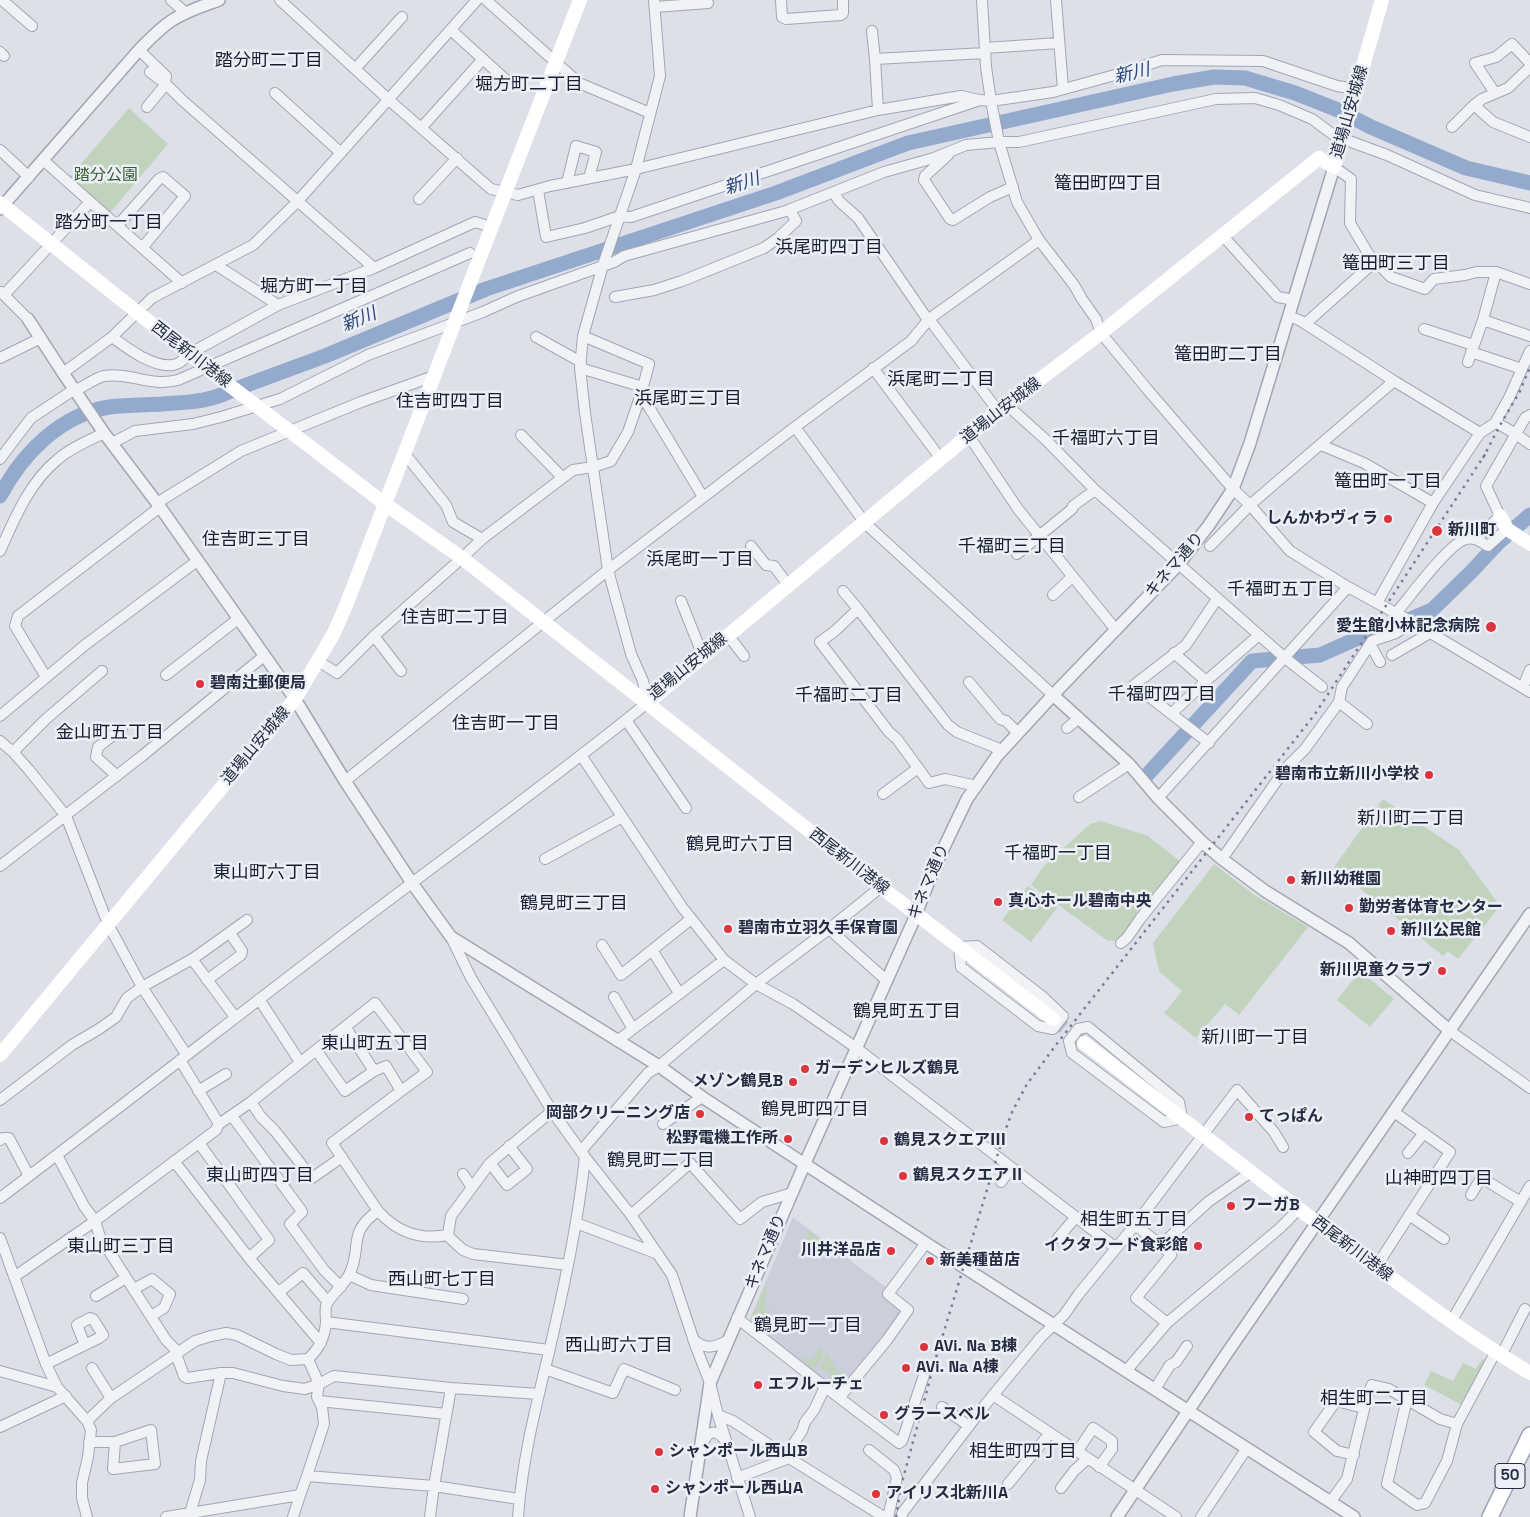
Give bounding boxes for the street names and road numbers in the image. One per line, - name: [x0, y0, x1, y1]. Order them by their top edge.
- street label: 道場山安城線: [1328, 63, 1372, 161]
- street label: 西尾新川港線: [147, 318, 235, 392]
- street label: 道場山安城線: [957, 374, 1045, 448]
- street label: キネマ通り: [1142, 529, 1208, 601]
- street label: 道場山安城線: [645, 629, 731, 705]
- street label: 道場山安城線: [218, 703, 294, 789]
- street label: 西尾新川港線: [805, 825, 893, 899]
- street label: キネマ通り: [905, 841, 953, 923]
- street label: キネマ通り: [742, 1211, 790, 1293]
- street label: 西尾新川港線: [1308, 1212, 1396, 1286]
- road number: 50: [1495, 1464, 1525, 1488]

